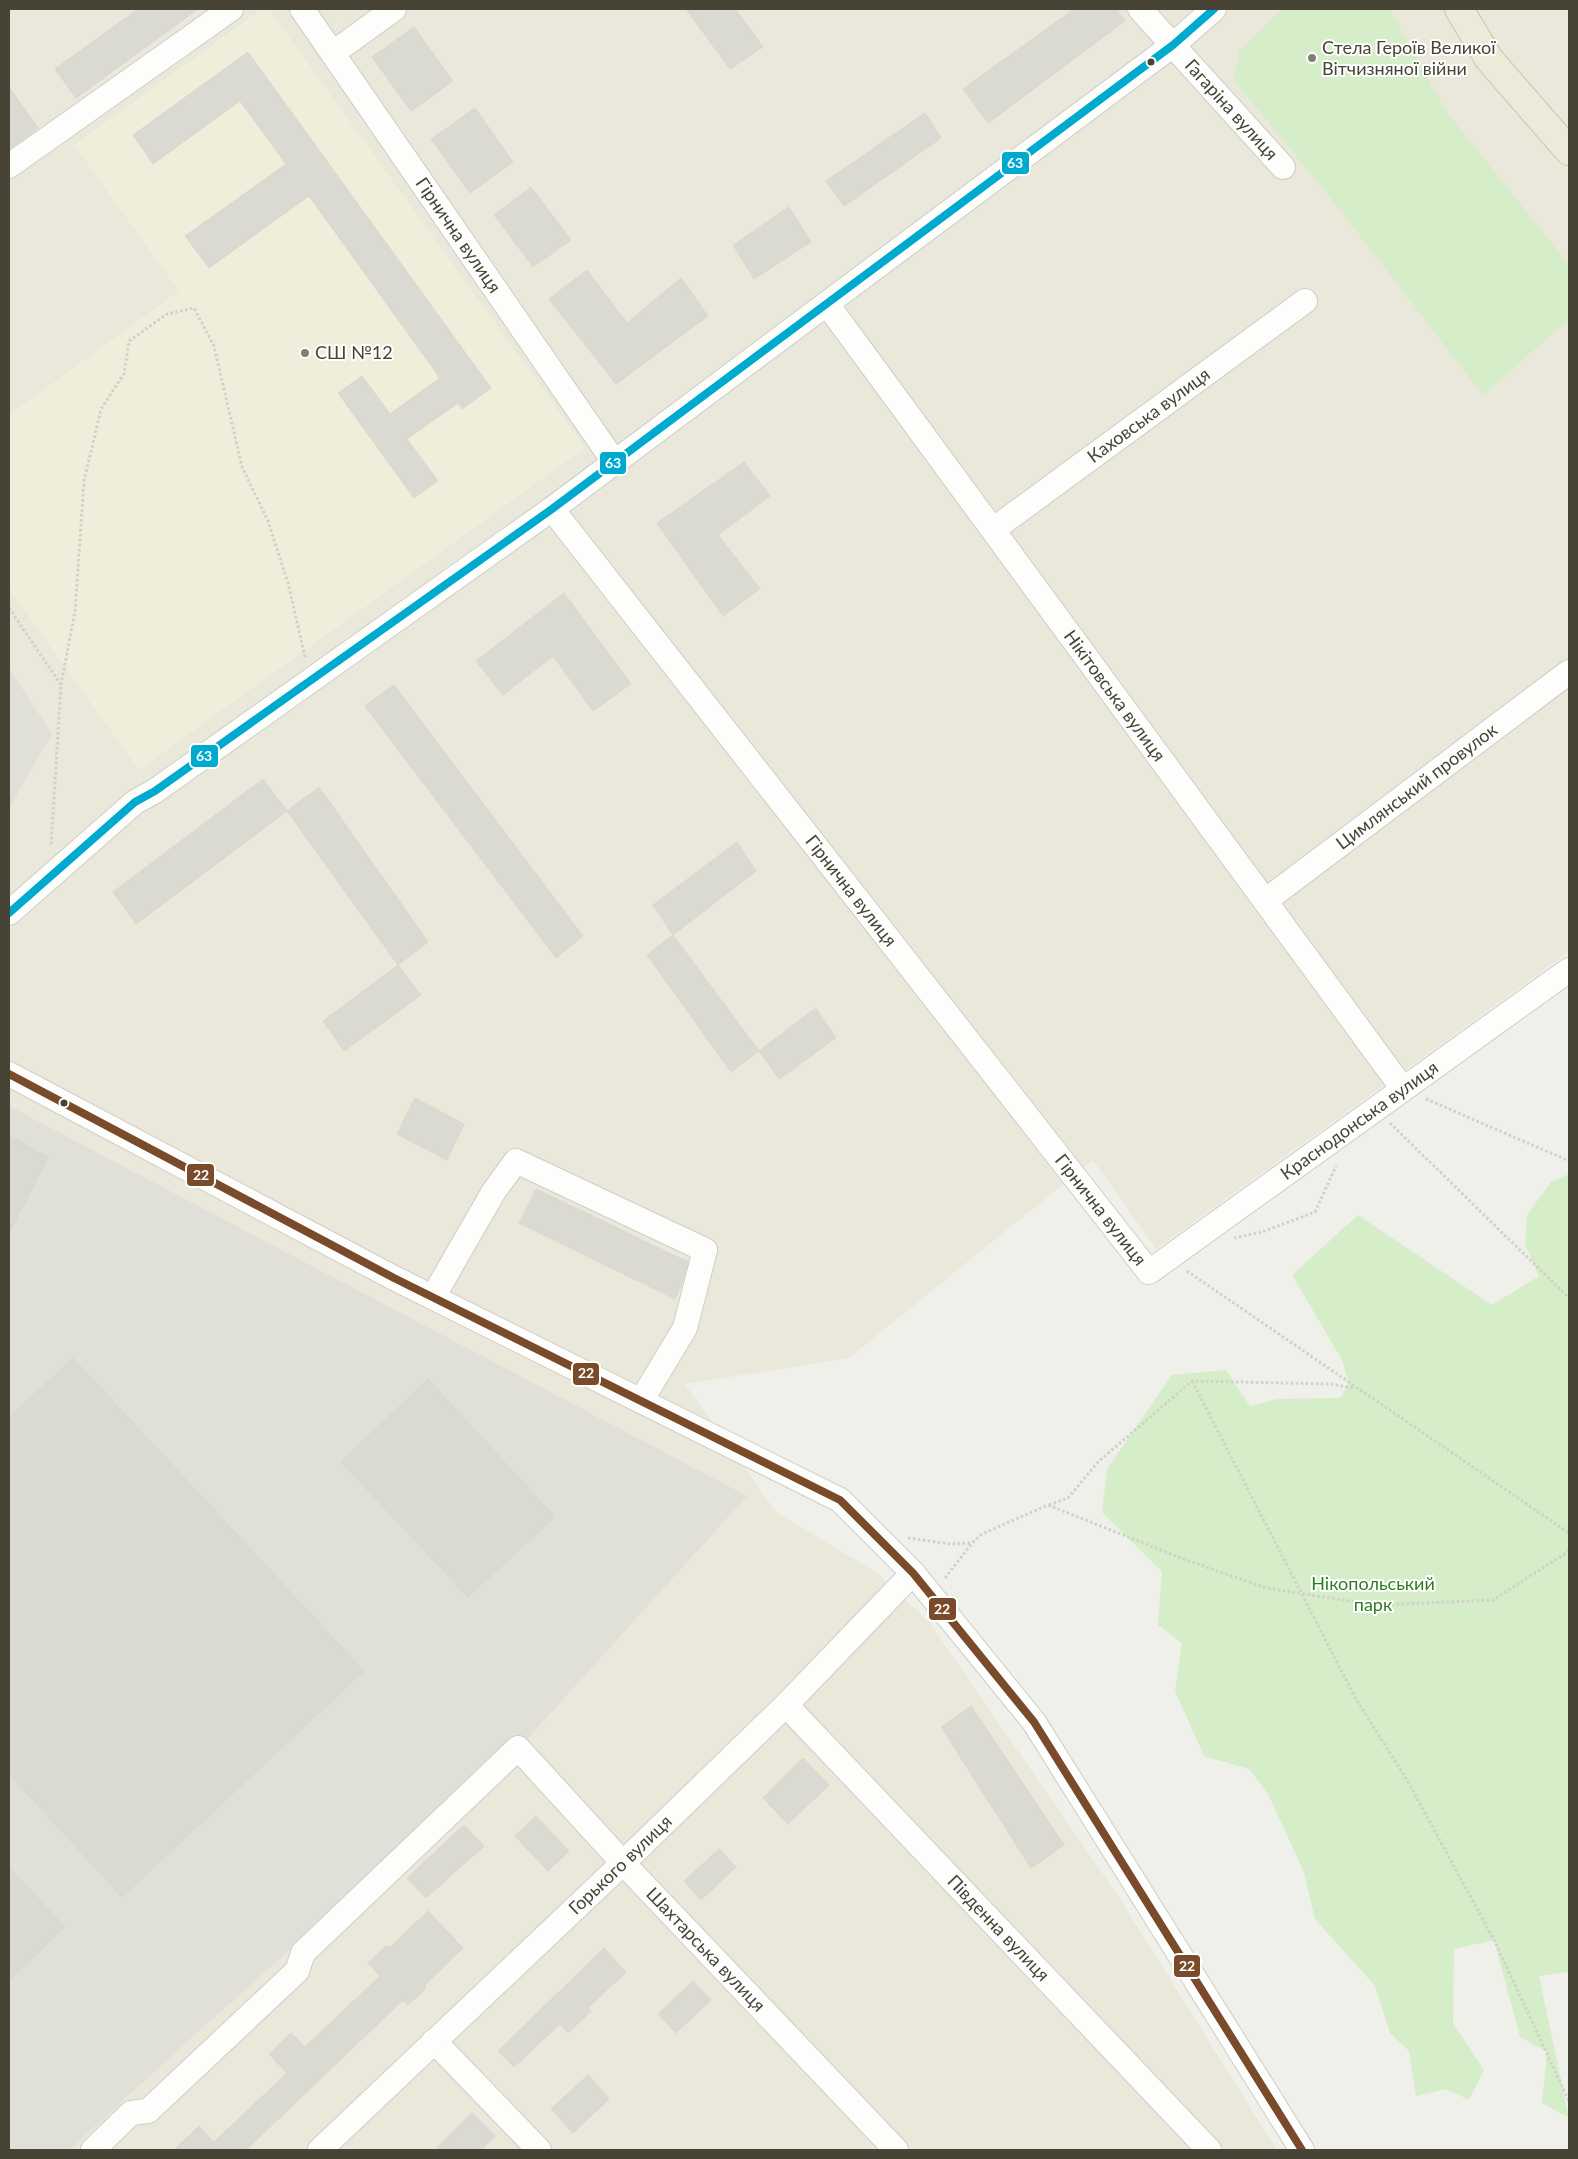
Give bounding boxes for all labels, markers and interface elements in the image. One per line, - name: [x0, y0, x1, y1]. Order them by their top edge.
- place label: Стела Героїв Великої Вітчизняної війни: [1322, 36, 1496, 79]
- marker: Стела Героїв Великої Вітчизняної війни: [1306, 52, 1318, 64]
- street label: Гагаріна вулиця: [1181, 54, 1283, 164]
- unlabelled marker: [1146, 57, 1156, 67]
- line badge: 63: [1001, 151, 1030, 175]
- text: 63: [1007, 154, 1023, 171]
- street label: Гірнична вулиця: [411, 173, 506, 297]
- place label: СШ №12: [315, 341, 393, 363]
- marker: СШ №12: [299, 347, 311, 359]
- street label: Каховська вулиця: [1083, 362, 1214, 467]
- line badge: 63: [599, 451, 627, 475]
- text: 63: [605, 454, 621, 471]
- street label: Нікітовська вулиця: [1060, 625, 1171, 765]
- street label: Цимлянський провулок: [1331, 718, 1502, 854]
- line badge: 63: [190, 744, 219, 768]
- text: 63: [196, 747, 212, 764]
- street label: Гірнична вулиця: [801, 830, 902, 950]
- street label: Краснодонська вулиця: [1276, 1056, 1442, 1184]
- unlabelled marker: [59, 1098, 69, 1108]
- street label: Гірнична вулиця: [1051, 1149, 1152, 1269]
- line badge: 22: [186, 1163, 215, 1187]
- text: 22: [193, 1166, 209, 1183]
- line badge: 22: [572, 1362, 600, 1386]
- text: 22: [578, 1364, 594, 1381]
- park label: Нікопольський парк: [1311, 1572, 1435, 1615]
- line badge: 22: [928, 1597, 957, 1621]
- text: 22: [934, 1600, 950, 1617]
- street label: Горького вулиця: [564, 1810, 676, 1919]
- street label: Південна вулиця: [943, 1870, 1055, 1985]
- street label: Шахтарська вулиця: [642, 1882, 770, 2016]
- line badge: 22: [1173, 1954, 1201, 1978]
- text: 22: [1179, 1957, 1195, 1974]

